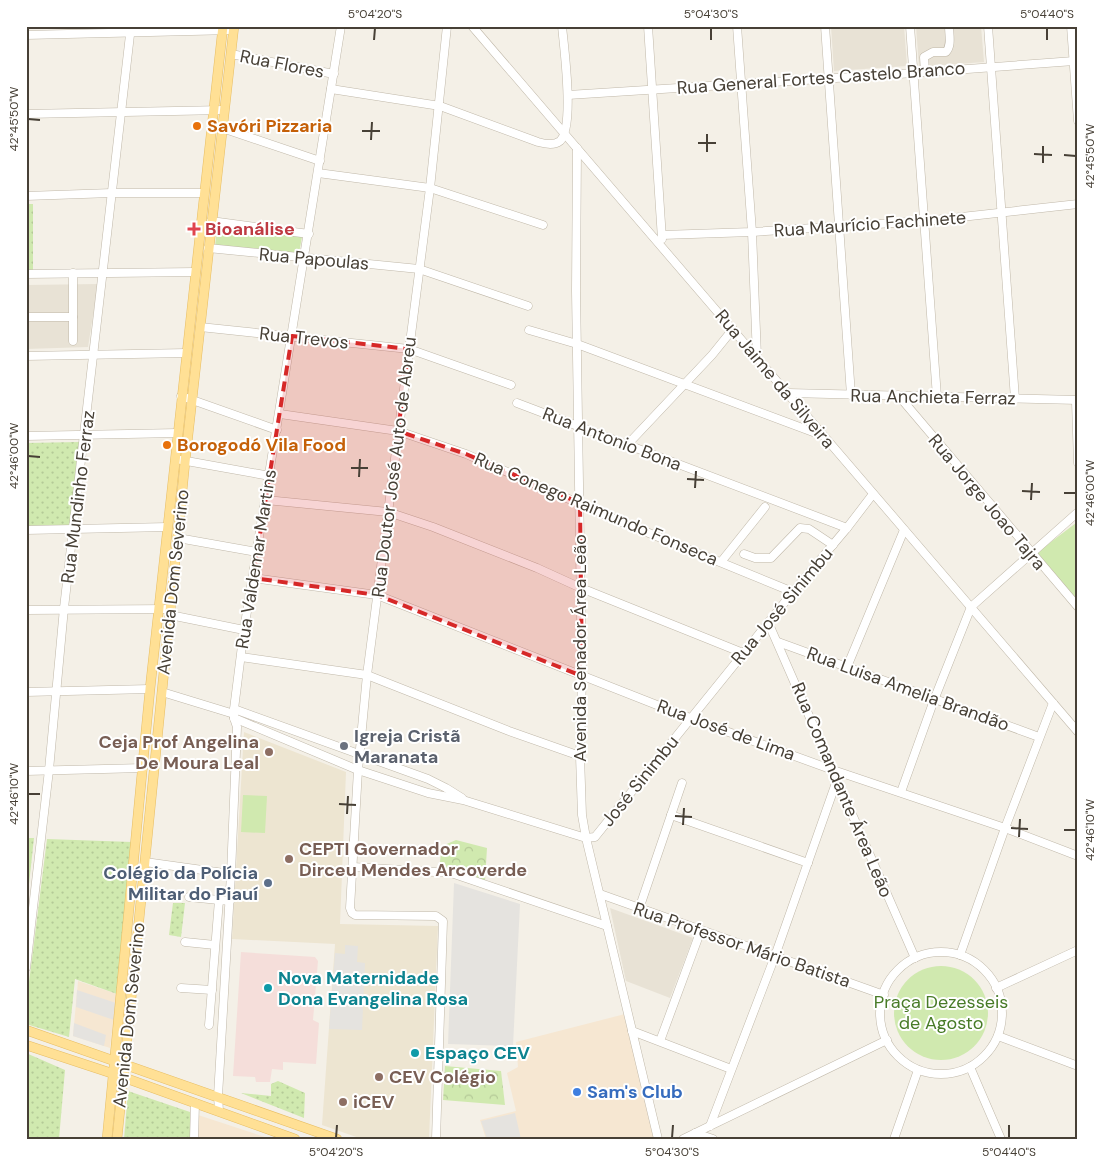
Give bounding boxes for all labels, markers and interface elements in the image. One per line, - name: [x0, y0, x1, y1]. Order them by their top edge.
- text: 5°04'20"S: [348, 6, 402, 22]
- text: 5°04'30"S: [684, 6, 738, 22]
- text: 5°04'40"S: [1020, 6, 1074, 22]
- street label: Rua Flores: [238, 44, 326, 84]
- street label: Rua General Fortes Castelo Branco: [676, 56, 966, 100]
- text: 42°45'50"W: [6, 86, 22, 151]
- place label: Savóri Pizzaria: [207, 114, 332, 138]
- marker: Savóri Pizzaria: [191, 120, 203, 132]
- text: 42°45'50"W: [1082, 123, 1098, 188]
- street label: Rua Maurício Fachinete: [773, 205, 967, 243]
- place label: Bioanálise: [205, 217, 295, 241]
- marker: Bioanálise: [187, 222, 201, 236]
- street label: Rua Papoulas: [258, 242, 370, 276]
- street label: Rua Jaime da Silveira: [710, 304, 840, 454]
- street label: Rua Trevos: [258, 321, 350, 355]
- street label: Rua Doutor José Auto de Abreu: [366, 335, 422, 599]
- street label: Rua Anchieta Ferraz: [850, 384, 1016, 410]
- street label: Rua Antonio Bona: [539, 401, 685, 477]
- street label: Rua Mundinho Ferraz: [55, 409, 101, 585]
- text: 42°46'00"W: [6, 422, 22, 489]
- street label: Rua Jorge Joao Tajra: [923, 429, 1051, 575]
- place label: Borogodó Vila Food: [177, 433, 346, 457]
- marker: Borogodó Vila Food: [161, 439, 173, 451]
- street label: Rua Conego Raimundo Fonseca: [471, 447, 721, 571]
- text: 42°46'00"W: [1082, 459, 1098, 526]
- street label: Rua Valdemar Martins: [230, 467, 282, 651]
- street label: Avenida Dom Severino: [151, 488, 195, 676]
- street label: Avenida Senador Área Leão: [568, 534, 592, 762]
- street label: Rua José Sinimbu: [726, 542, 838, 670]
- street label: Rua Luisa Amelia Brandão: [803, 641, 1013, 737]
- street label: Rua Comandante Área Leão: [786, 679, 898, 901]
- street label: Rua José de Lima: [654, 694, 798, 766]
- place label: Igreja Cristã Maranata: [354, 724, 461, 769]
- place label: Ceja Prof Angelina De Moura Leal: [99, 730, 259, 775]
- street label: José Sinimbu: [596, 730, 684, 832]
- marker: Igreja Cristã Maranata: [338, 740, 350, 752]
- marker: Ceja Prof Angelina De Moura Leal: [263, 746, 275, 758]
- text: 42°46'10"W: [6, 763, 22, 825]
- text: 42°46'10"W: [1082, 799, 1098, 861]
- place label: CEPTI Governador Dirceu Mendes Arcoverde: [299, 837, 527, 882]
- marker: CEPTI Governador Dirceu Mendes Arcoverde: [283, 853, 295, 865]
- place label: Colégio da Polícia Militar do Piauí: [103, 861, 258, 906]
- marker: Colégio da Polícia Militar do Piauí: [262, 877, 274, 889]
- street label: Rua Professor Mário Batista: [630, 897, 854, 993]
- street label: Avenida Dom Severino: [107, 921, 151, 1109]
- place label: Nova Maternidade Dona Evangelina Rosa: [278, 966, 468, 1011]
- marker: Nova Maternidade Dona Evangelina Rosa: [262, 982, 274, 994]
- park label: Praça Dezesseis de Agosto: [874, 990, 1008, 1035]
- place label: Espaço CEV: [425, 1041, 530, 1065]
- marker: Espaço CEV: [409, 1047, 421, 1059]
- place label: CEV Colégio: [389, 1065, 496, 1089]
- marker: CEV Colégio: [373, 1071, 385, 1083]
- place label: Sam's Club: [587, 1080, 683, 1104]
- marker: Sam's Club: [571, 1086, 583, 1098]
- place label: iCEV: [353, 1090, 395, 1114]
- marker: iCEV: [337, 1096, 349, 1108]
- text: 5°04'20"S: [309, 1144, 363, 1160]
- text: 5°04'30"S: [645, 1144, 699, 1160]
- text: 5°04'40"S: [982, 1144, 1036, 1160]

